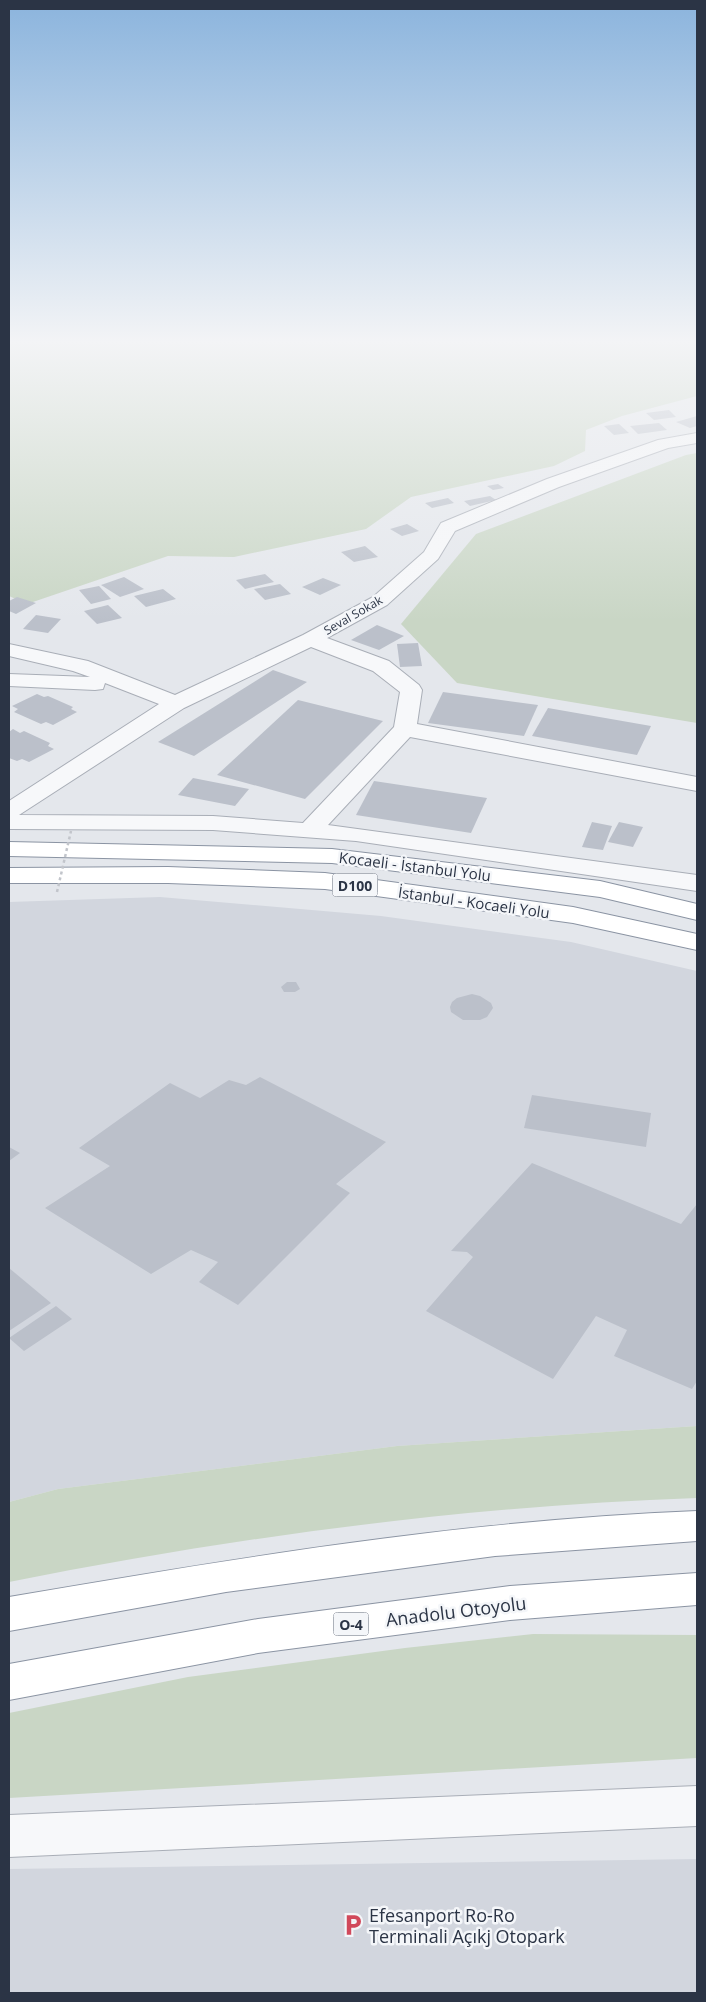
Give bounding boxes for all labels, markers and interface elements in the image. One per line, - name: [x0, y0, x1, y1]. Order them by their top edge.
- street label: Seval Sokak: [321, 591, 386, 639]
- street label: Kocaeli - İstanbul Yolu: [338, 847, 492, 885]
- road number: D100: [332, 874, 378, 896]
- street label: İstanbul - Kocaeli Yolu: [397, 881, 551, 923]
- street label: Anadolu Otoyolu: [384, 1590, 528, 1632]
- road number: O-4: [334, 1612, 368, 1636]
- place label: Efesanport Ro-Ro Terminali Açıkj Otopark: [369, 1903, 565, 1948]
- parking icon: Efesanport Ro-Ro Terminali Açıkj Otopark: [340, 1912, 366, 1938]

